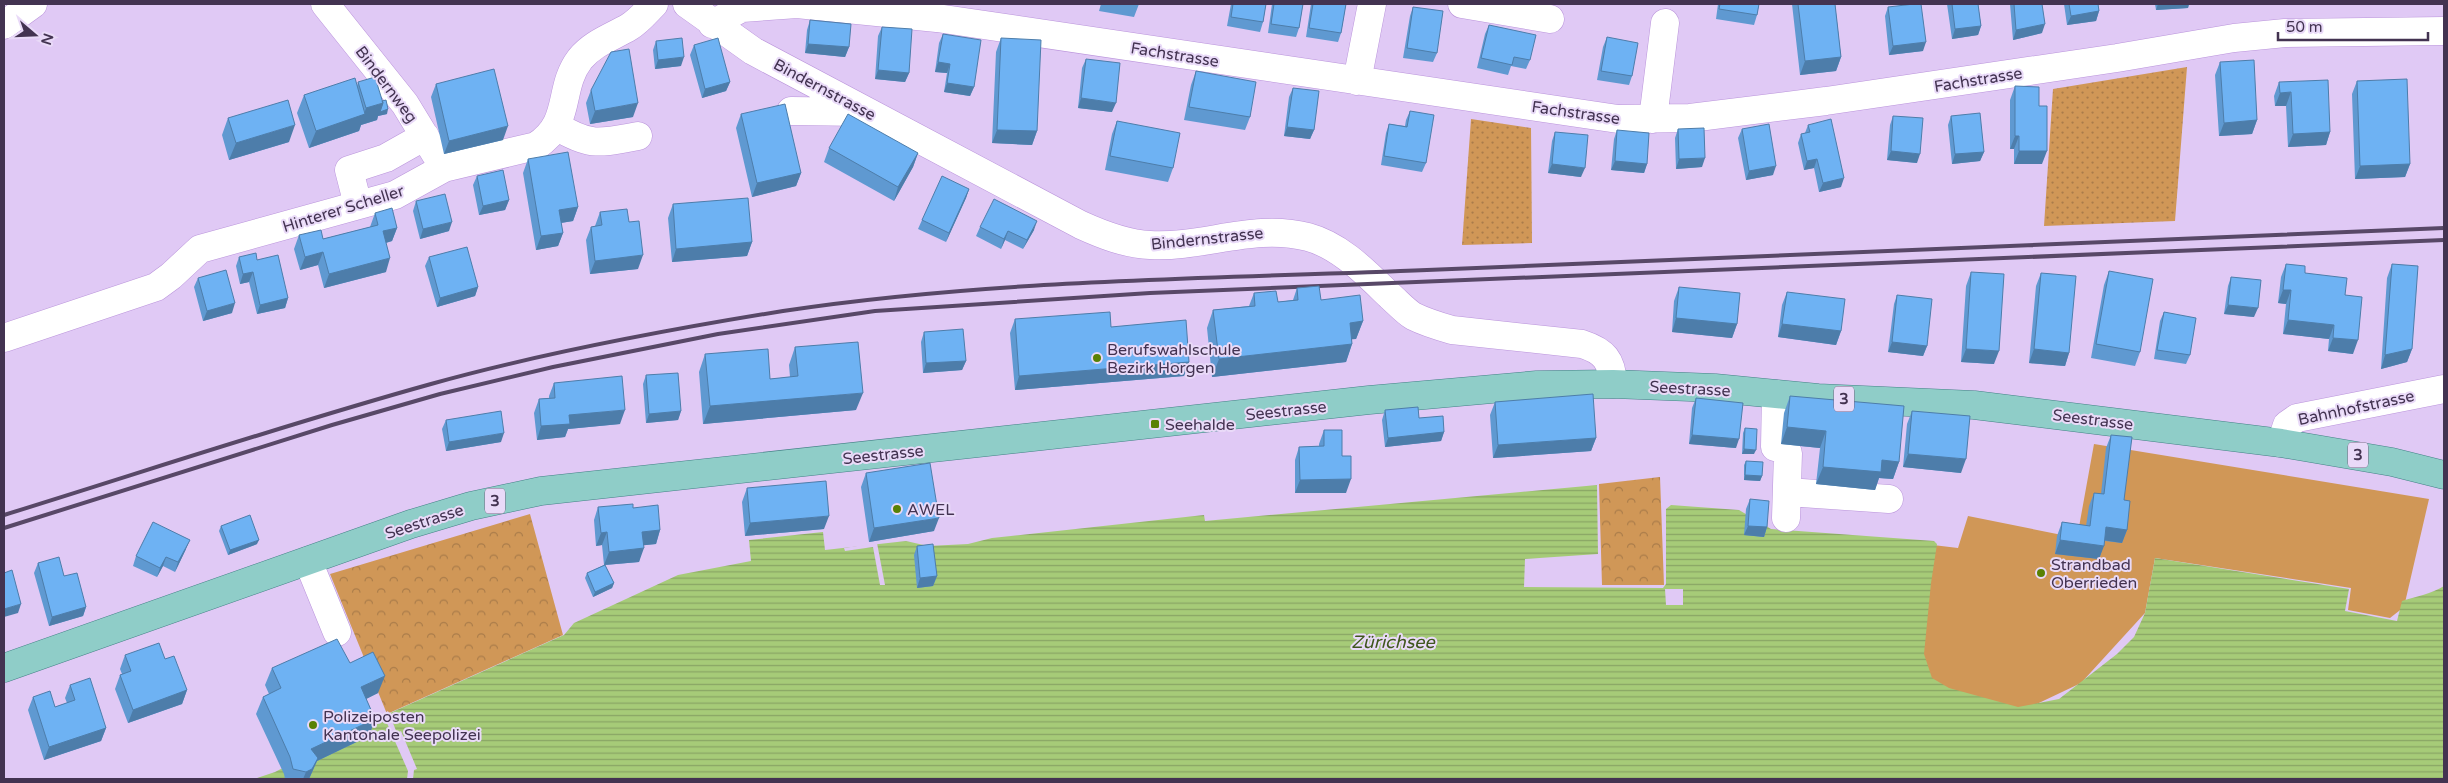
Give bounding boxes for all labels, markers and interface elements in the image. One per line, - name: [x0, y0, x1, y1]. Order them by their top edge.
- north arrow: [10, 10, 60, 60]
- scale bar: [2278, 10, 2428, 42]
- text: 50 m: [2286, 18, 2323, 36]
- text: N: [37, 31, 57, 47]
- street label: Fachstrasse: [1129, 38, 1220, 72]
- street label: Bindernweg: [351, 42, 422, 127]
- street label: Bindernstrasse: [770, 55, 879, 125]
- street label: Fachstrasse: [1933, 63, 2024, 97]
- street label: Fachstrasse: [1530, 97, 1621, 129]
- street label: Hinterer Scheller: [280, 181, 407, 237]
- street label: Bindernstrasse: [1150, 223, 1264, 255]
- place label: Berufswahlschule Bezirk Horgen: [1107, 340, 1241, 378]
- marker: Berufswahlschule Bezirk Horgen: [1091, 352, 1103, 364]
- street label: Seestrasse: [1649, 377, 1731, 401]
- road number: 3: [1834, 386, 1854, 412]
- street label: Bahnhofstrasse: [2296, 386, 2416, 430]
- street label: Seestrasse: [1245, 397, 1328, 425]
- street label: Seestrasse: [2051, 405, 2134, 435]
- place label: Seehalde: [1165, 415, 1235, 435]
- marker: Seehalde: [1149, 418, 1161, 430]
- street label: Seestrasse: [842, 441, 925, 469]
- road number: 3: [2348, 442, 2368, 468]
- road number: 3: [485, 488, 505, 514]
- street label: Seestrasse: [383, 500, 466, 544]
- place label: AWEL: [907, 500, 955, 520]
- marker: AWEL: [891, 503, 903, 515]
- place label: Strandbad Oberrieden: [2051, 555, 2137, 593]
- marker: Strandbad Oberrieden: [2035, 567, 2047, 579]
- water label: Zürichsee: [1351, 631, 1436, 653]
- place label: Polizeiposten Kantonale Seepolizei: [323, 707, 481, 745]
- marker: Polizeiposten Kantonale Seepolizei: [307, 719, 319, 731]

